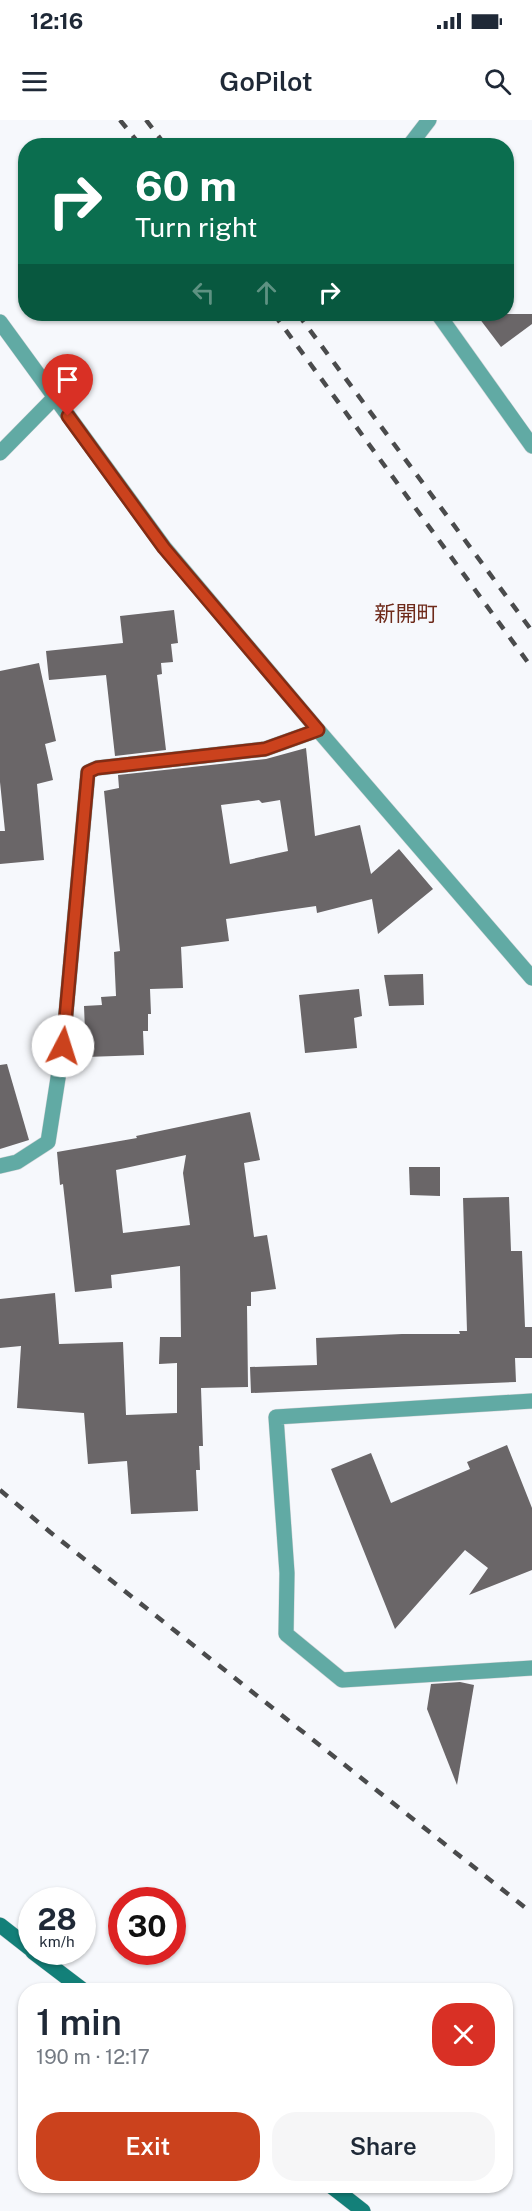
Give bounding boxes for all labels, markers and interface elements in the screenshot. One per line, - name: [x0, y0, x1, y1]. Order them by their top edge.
- text: 12:16: [30, 8, 83, 34]
- icon: menu: [18, 65, 51, 98]
- text: GoPilot: [219, 65, 313, 97]
- icon: search: [481, 65, 514, 98]
- text: 60 m: [135, 161, 237, 210]
- icon: right: [36, 162, 114, 240]
- text: Turn right: [135, 211, 258, 243]
- icon: left: [187, 276, 220, 309]
- icon: ahead: [250, 276, 283, 309]
- icon: right: [313, 276, 346, 309]
- pin: [42, 354, 93, 416]
- icon: arrive: [51, 363, 84, 396]
- district label: 新開町: [375, 601, 438, 626]
- position arrow: [31, 1014, 95, 1078]
- speed limit sign: 30: [108, 1887, 186, 1965]
- text: 28: [37, 1901, 77, 1937]
- text: km/h: [39, 1933, 75, 1950]
- text: 1 min: [36, 2001, 122, 2043]
- button: close: [432, 2003, 495, 2066]
- text: 190 m · 12:17: [36, 2045, 150, 2069]
- button: Exit: [36, 2112, 260, 2181]
- button: Share: [272, 2112, 495, 2181]

